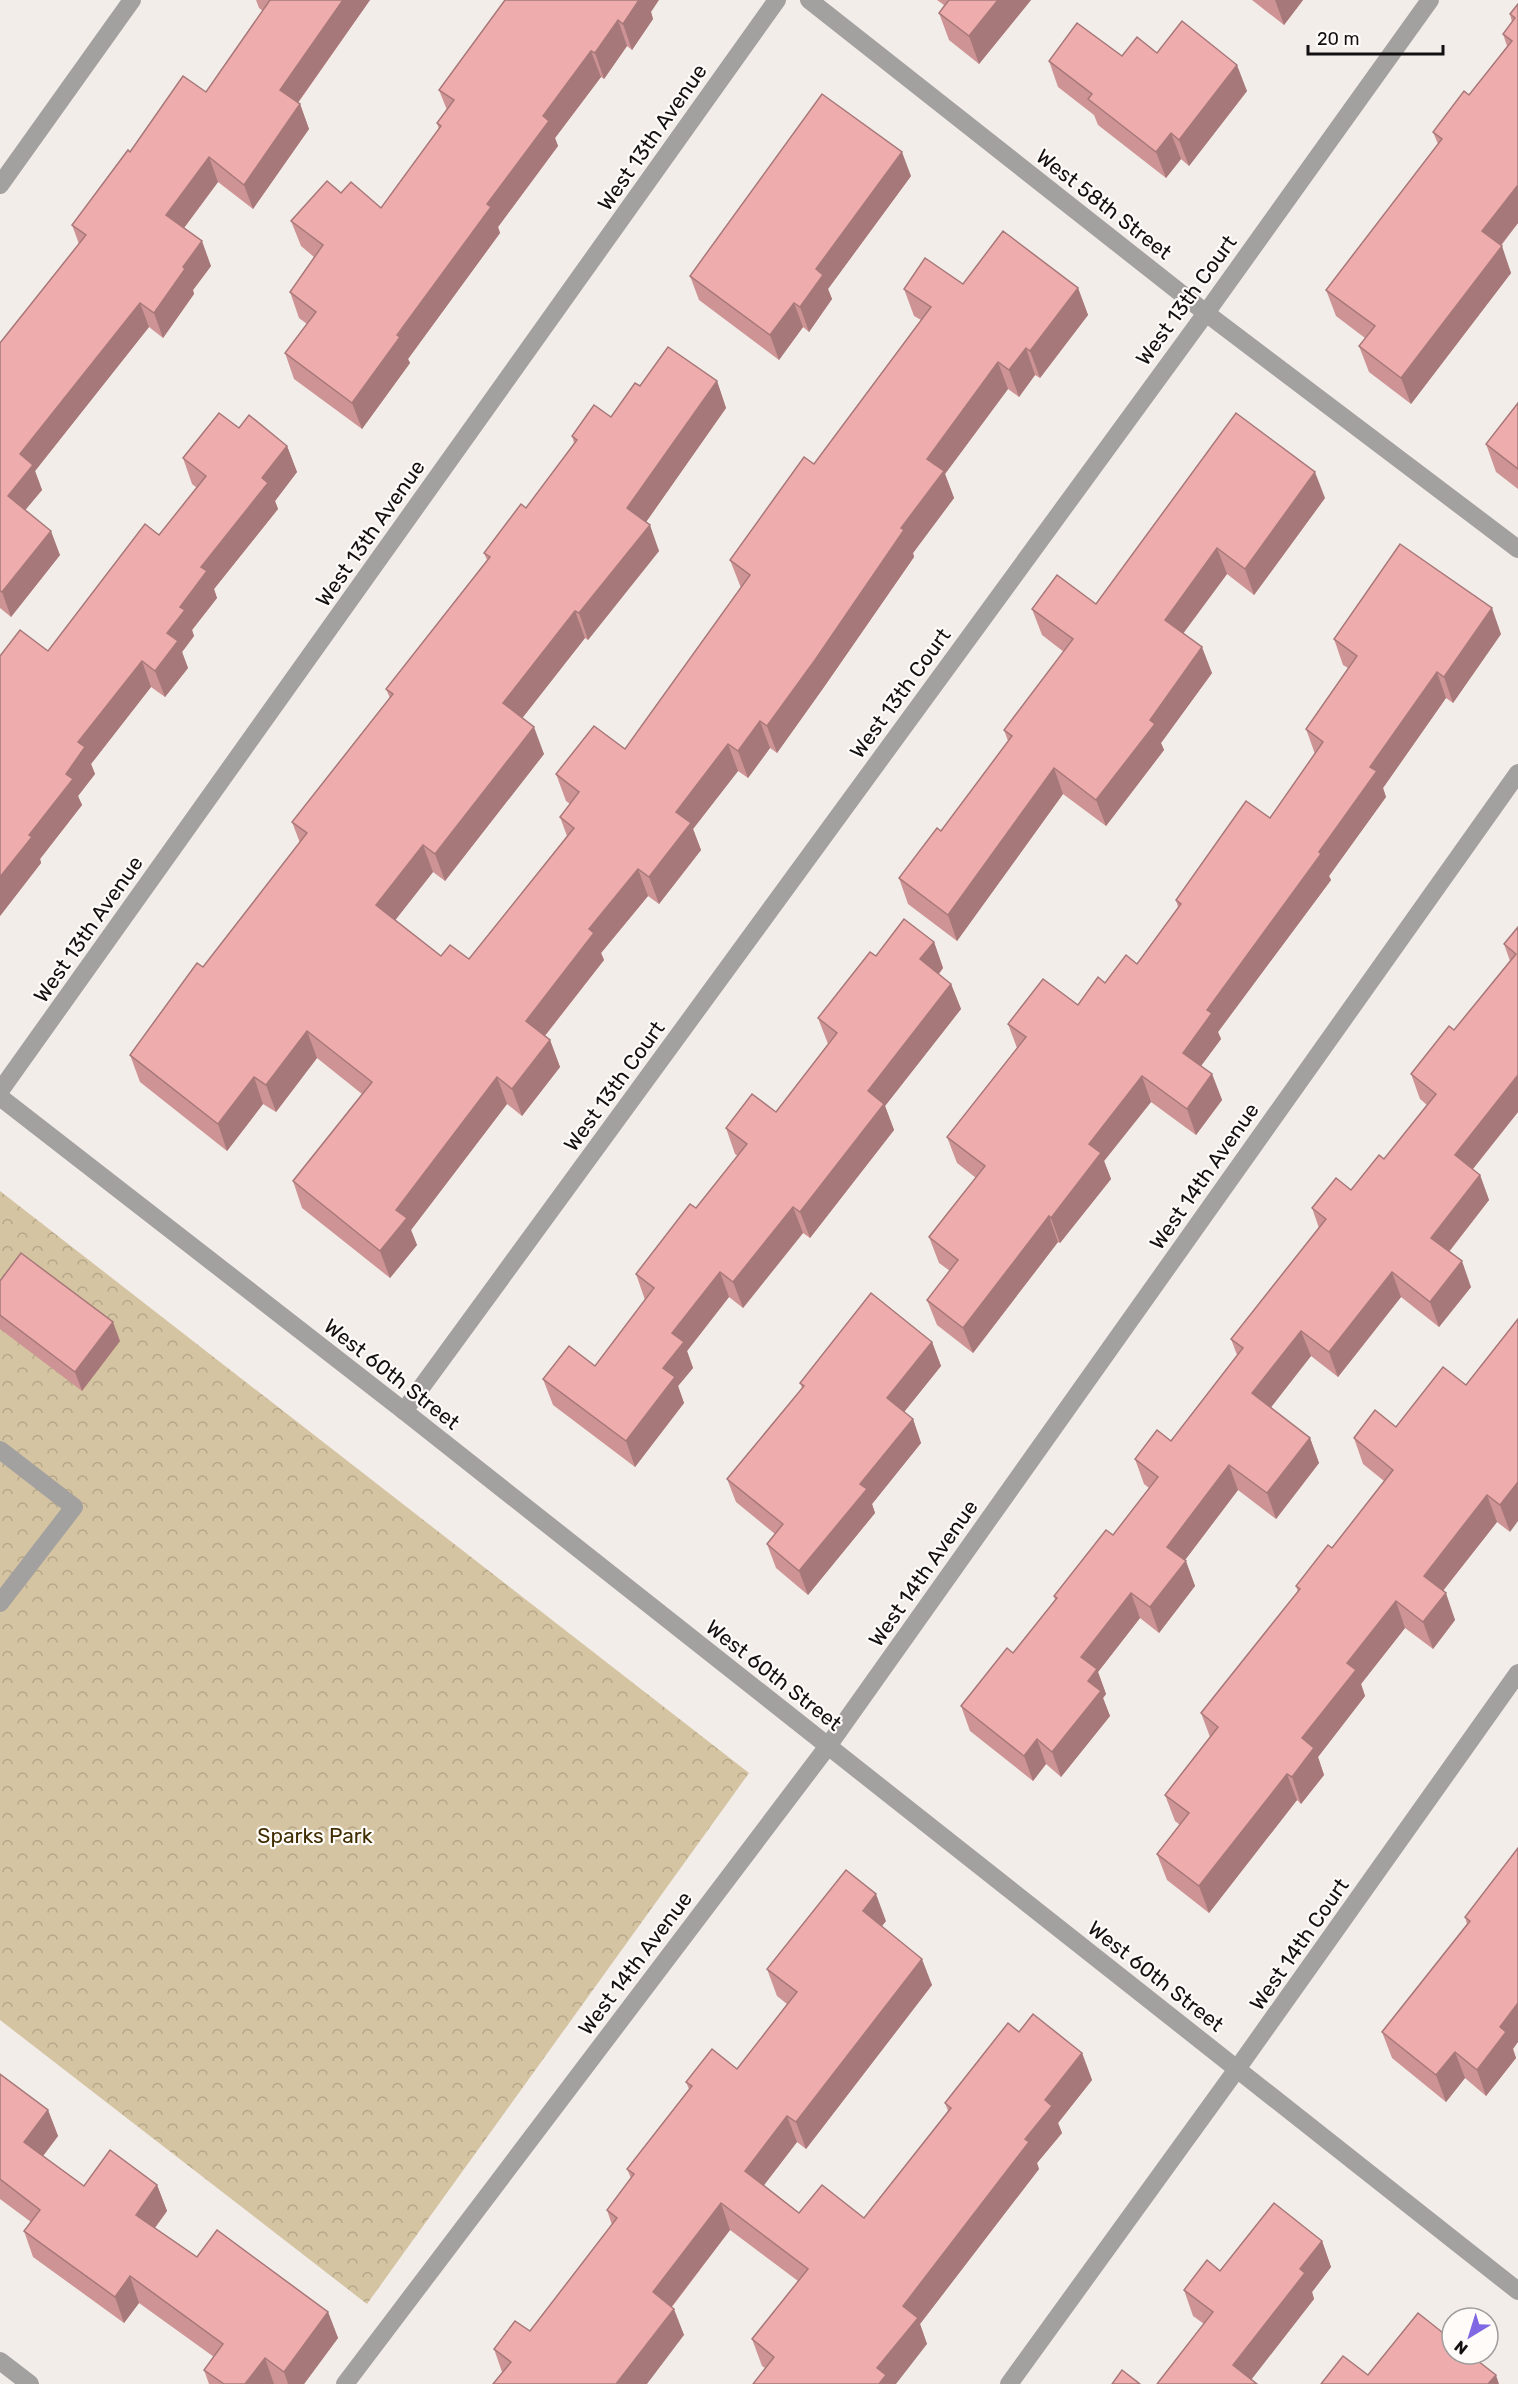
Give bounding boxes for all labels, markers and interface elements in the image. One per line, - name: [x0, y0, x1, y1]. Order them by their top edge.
- scale bar: [1308, 18, 1443, 56]
- text: 20 m: [1317, 28, 1359, 50]
- street label: West 13th Avenue: [592, 59, 712, 215]
- street label: West 58th Street: [1031, 143, 1177, 265]
- street label: West 13th Court: [1130, 230, 1242, 370]
- street label: West 13th Avenue: [310, 455, 430, 611]
- street label: West 13th Court: [844, 623, 956, 763]
- street label: West 13th Avenue: [28, 851, 148, 1007]
- street label: West 13th Court: [558, 1016, 670, 1156]
- street label: West 14th Avenue: [1144, 1098, 1264, 1254]
- street label: West 60th Street: [319, 1313, 465, 1435]
- street label: West 14th Avenue: [863, 1495, 983, 1651]
- street label: West 60th Street: [701, 1614, 847, 1736]
- park label: Sparks Park: [257, 1823, 373, 1848]
- street label: West 14th Court: [1244, 1873, 1354, 2015]
- street label: West 14th Avenue: [573, 1886, 697, 2040]
- street label: West 60th Street: [1083, 1915, 1229, 2037]
- north arrow: [1440, 2306, 1500, 2366]
- text: N: [1451, 2336, 1471, 2358]

